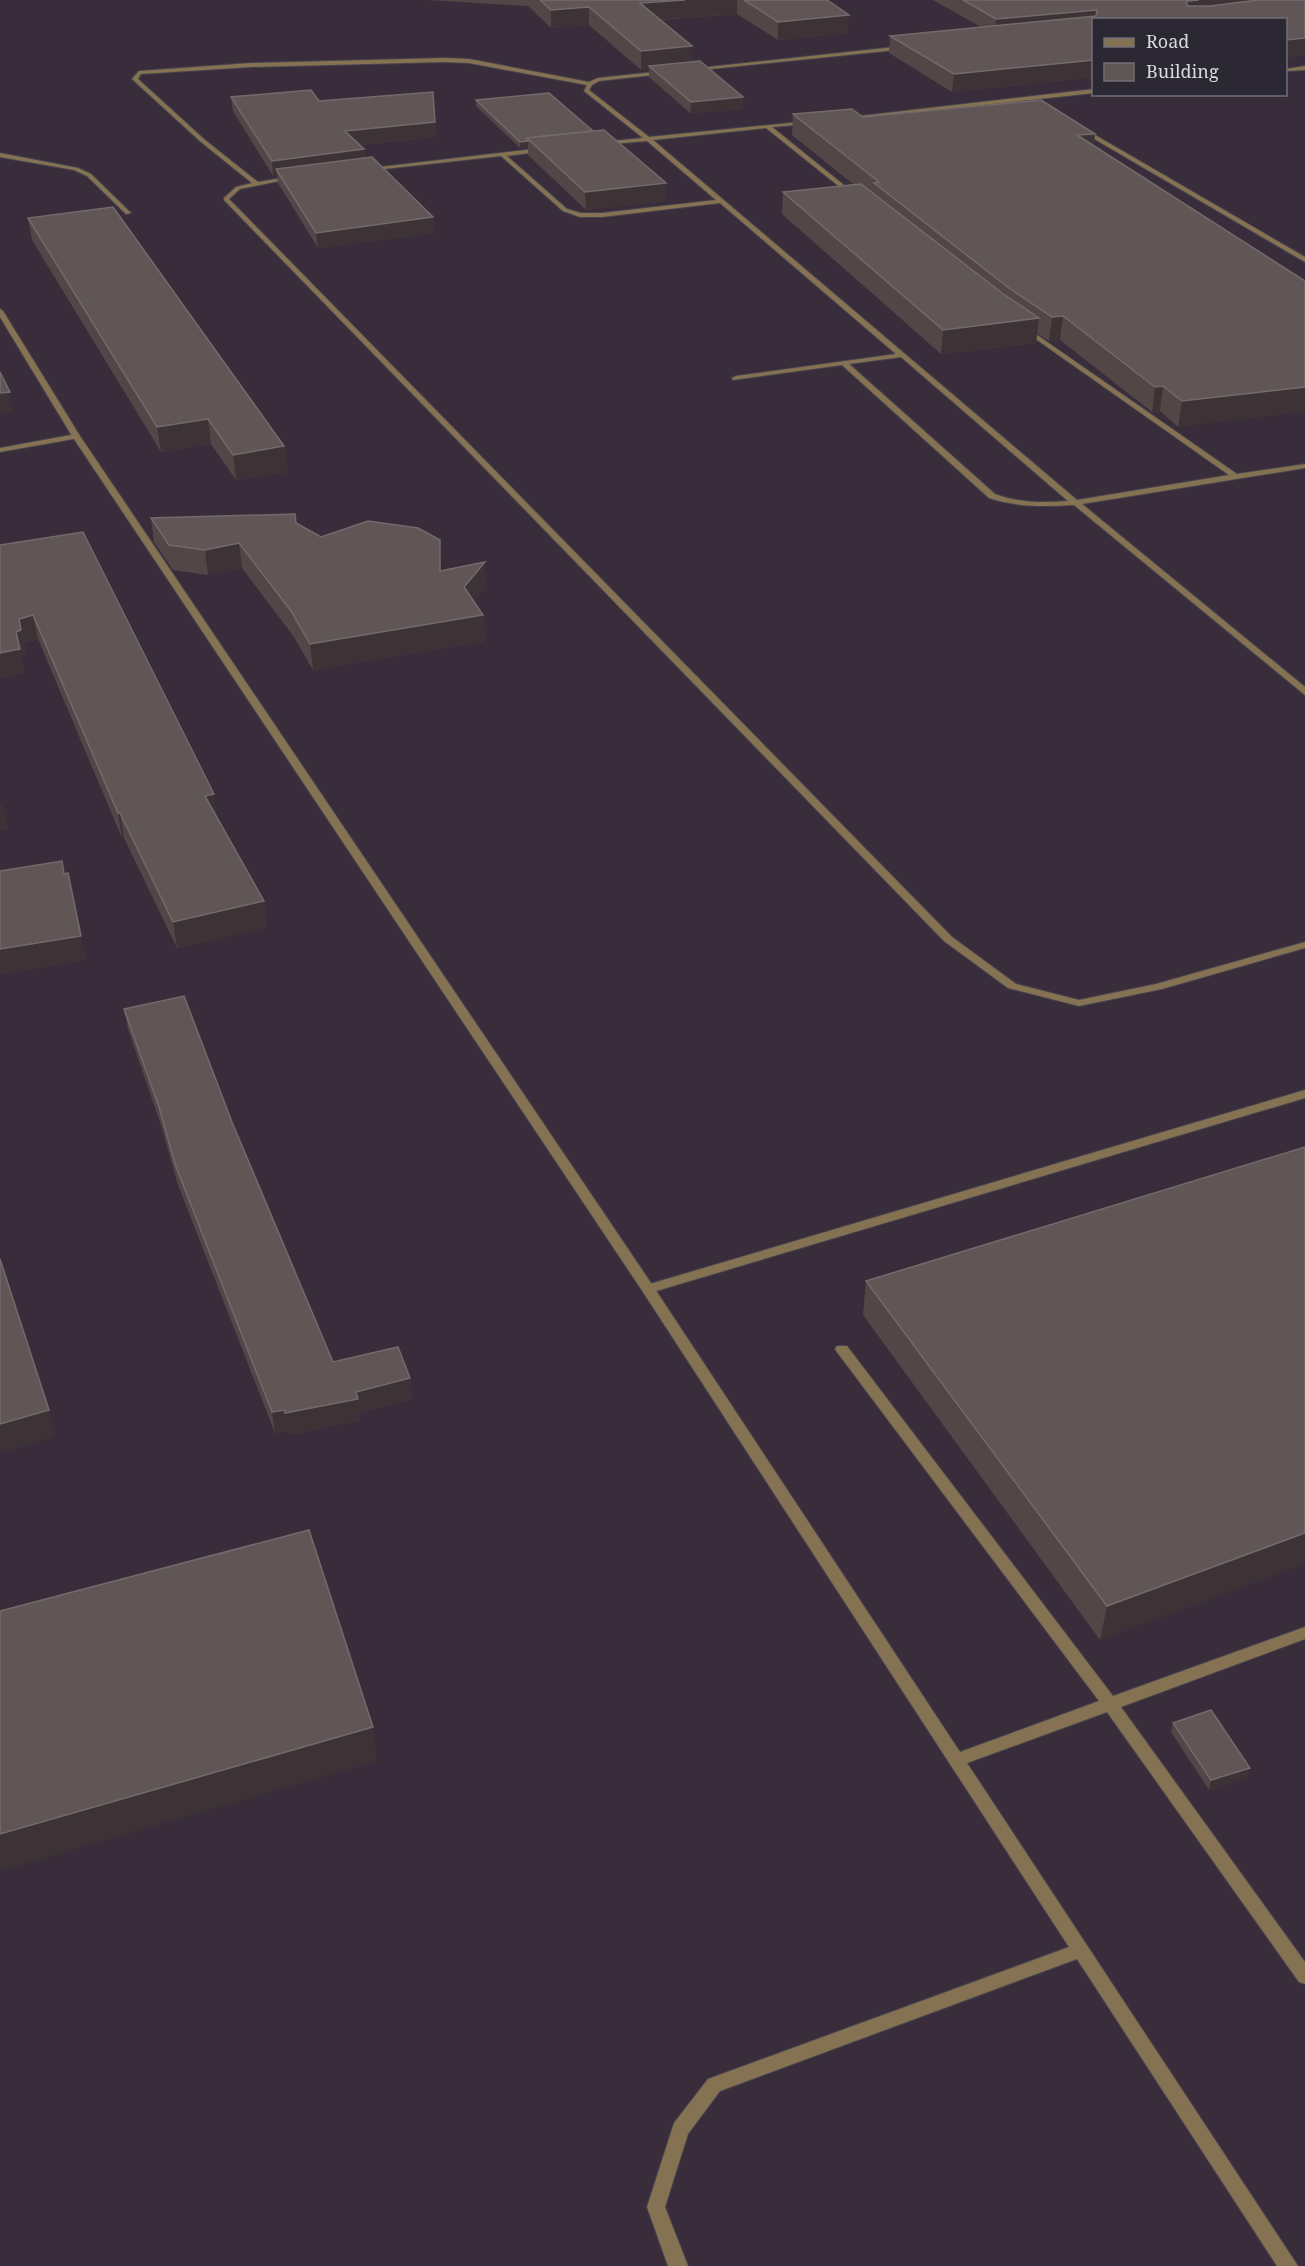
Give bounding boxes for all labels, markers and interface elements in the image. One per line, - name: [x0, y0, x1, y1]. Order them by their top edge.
- legend: [1092, 18, 1287, 96]
- text: Road: [1146, 29, 1189, 53]
- text: Building: [1146, 59, 1219, 83]

